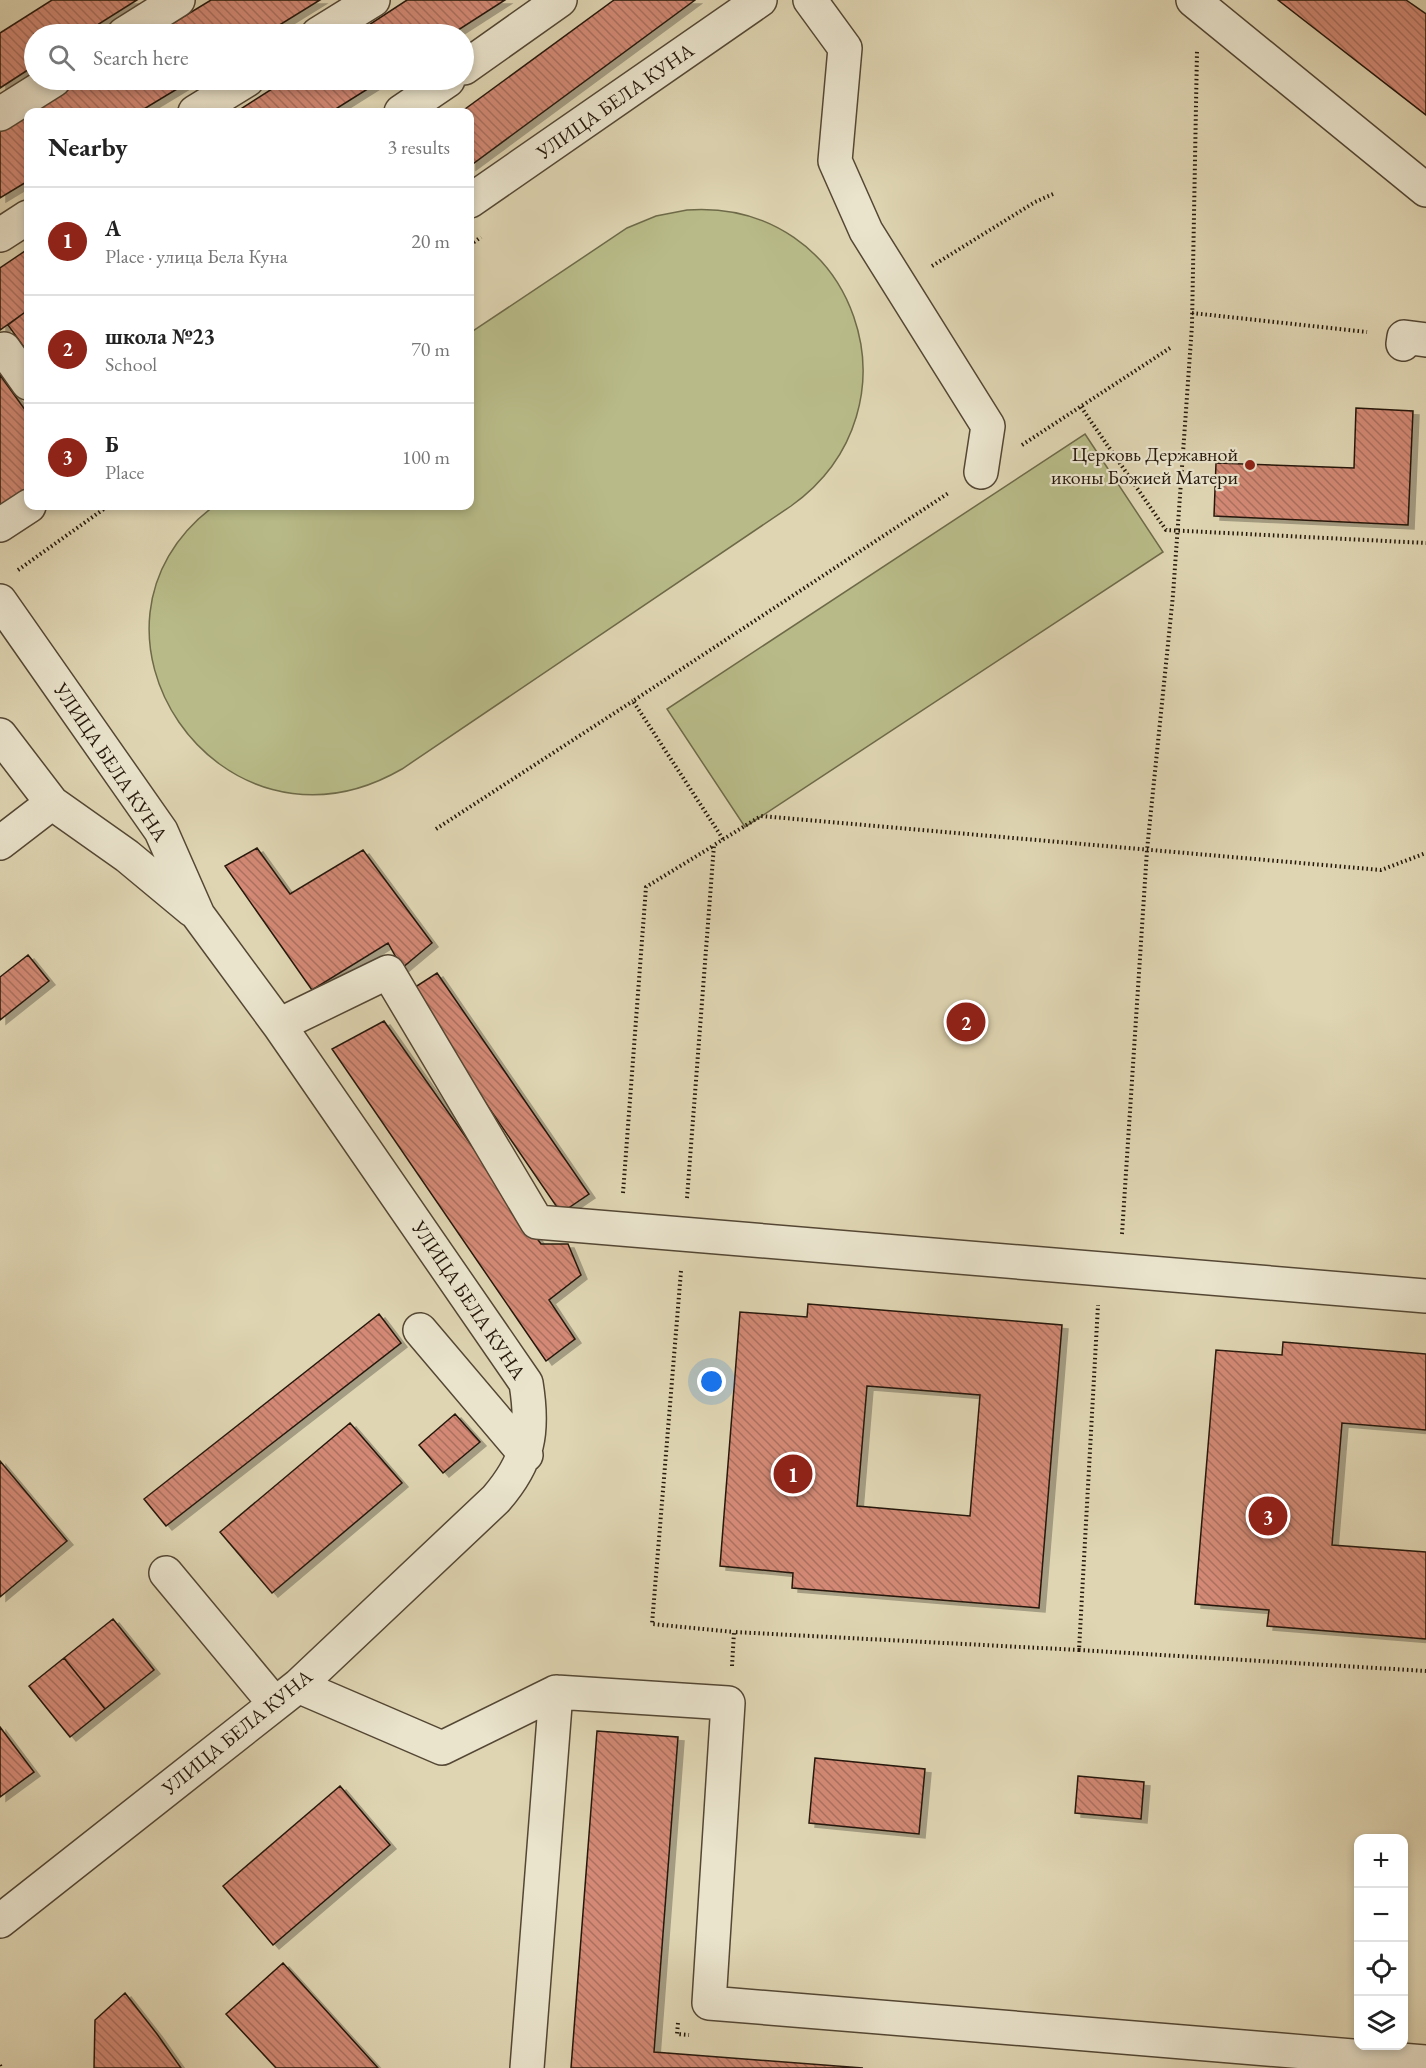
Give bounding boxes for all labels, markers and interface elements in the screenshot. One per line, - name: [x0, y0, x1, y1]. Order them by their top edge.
- search box: [24, 24, 474, 90]
- street label: УЛИЦА БЕЛА КУНА: [531, 37, 699, 166]
- icon: search: [45, 41, 78, 74]
- text: Search here: [93, 43, 188, 72]
- text: Nearby: [48, 130, 128, 164]
- text: 3 results: [387, 134, 450, 160]
- text: А: [105, 214, 121, 243]
- text: 1: [62, 228, 73, 254]
- text: 20 m: [411, 228, 450, 254]
- text: Place · улица Бела Куна: [105, 243, 288, 269]
- text: школа №23: [105, 322, 215, 351]
- text: 2: [62, 336, 73, 362]
- text: 70 m: [411, 336, 450, 362]
- text: School: [105, 351, 157, 377]
- text: Б: [105, 430, 119, 459]
- place label: Церковь Державной иконы Божией Матери: [1051, 441, 1238, 490]
- text: 3: [62, 444, 73, 470]
- text: 100 m: [402, 444, 450, 470]
- marker: Церковь Державной иконы Божией Матери: [1243, 458, 1257, 472]
- text: Place: [105, 459, 144, 485]
- street label: УЛИЦА БЕЛА КУНА: [48, 677, 174, 847]
- pin: 2: [946, 1000, 986, 1044]
- street label: УЛИЦА БЕЛА КУНА: [406, 1215, 532, 1385]
- your location: [697, 1367, 726, 1396]
- pin: 1: [774, 1452, 812, 1496]
- pin: 3: [1248, 1494, 1288, 1538]
- street label: УЛИЦА БЕЛА КУНА: [156, 1663, 318, 1801]
- map controls: [1354, 1834, 1408, 2050]
- button: +: [1354, 1834, 1408, 1888]
- button: −: [1354, 1888, 1408, 1942]
- button: locate: [1354, 1942, 1408, 1996]
- button: layers: [1354, 1996, 1408, 2050]

